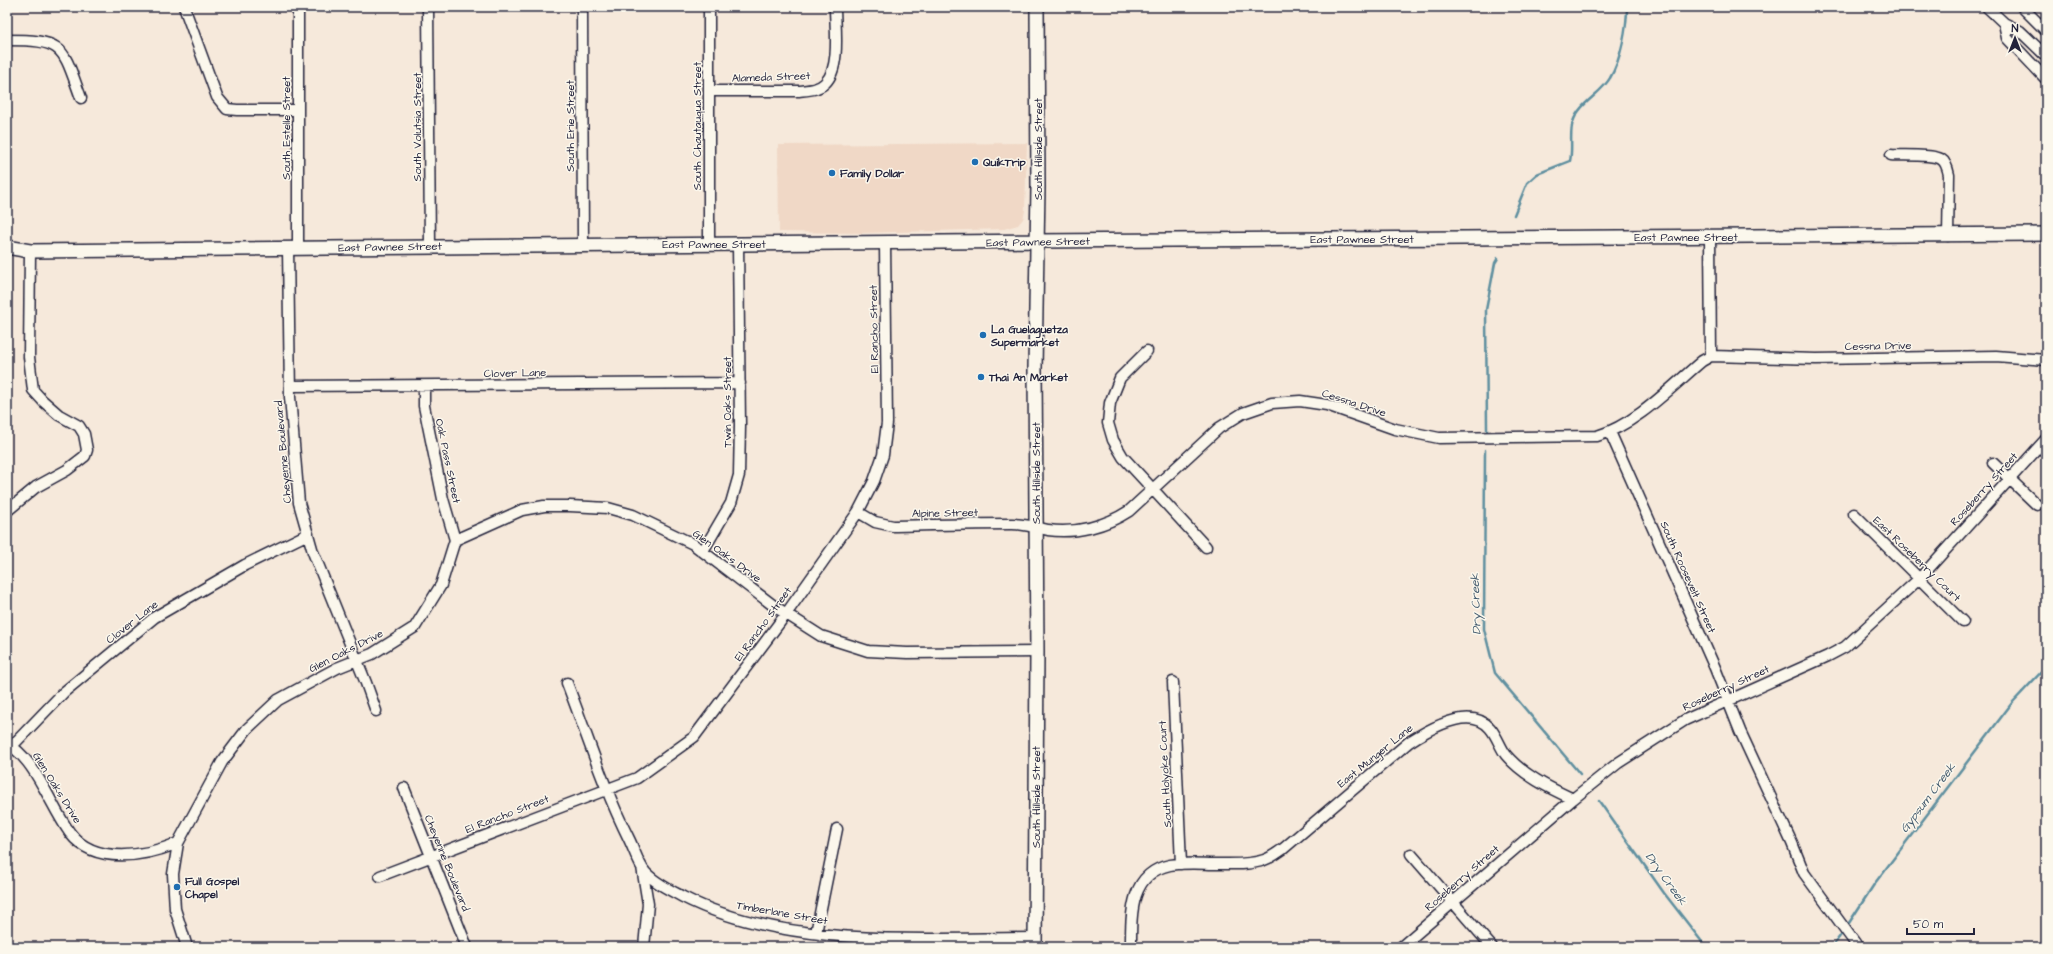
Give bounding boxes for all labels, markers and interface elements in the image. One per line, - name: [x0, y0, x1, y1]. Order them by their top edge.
- north arrow: [1995, 18, 2035, 58]
- text: N: [2012, 21, 2019, 36]
- street label: South Chautauqua Street: [690, 61, 705, 190]
- street label: Alameda Street: [732, 68, 811, 86]
- street label: South Volutsia Street: [410, 72, 425, 182]
- street label: South Estelle Street: [279, 76, 294, 180]
- street label: South Erie Street: [563, 80, 578, 172]
- street label: South Hillside Street: [1031, 97, 1046, 200]
- place label: QuikTrip: [983, 155, 1026, 171]
- marker: QuikTrip: [970, 157, 980, 167]
- place label: Family Dollar: [840, 166, 905, 183]
- marker: Family Dollar: [827, 168, 837, 178]
- street label: East Pawnee Street: [1634, 230, 1738, 245]
- street label: East Pawnee Street: [1310, 232, 1414, 247]
- street label: East Pawnee Street: [986, 234, 1091, 250]
- street label: East Pawnee Street: [662, 237, 766, 252]
- street label: East Pawnee Street: [338, 239, 443, 255]
- street label: El Rancho Street: [866, 284, 882, 373]
- place label: La Guelaguetza Supermarket: [990, 322, 1068, 351]
- marker: La Guelaguetza Supermarket: [978, 330, 988, 340]
- street label: Cessna Drive: [1844, 338, 1912, 354]
- street label: Twin Oaks Street: [720, 356, 735, 447]
- street label: Clover Lane: [484, 365, 546, 381]
- place label: Thai An Market: [988, 370, 1068, 385]
- marker: Thai An Market: [976, 372, 986, 382]
- street label: Cessna Drive: [1320, 386, 1388, 420]
- street label: Cheyenne Boulevard: [271, 400, 296, 504]
- street label: Oak Pass Street: [432, 417, 464, 505]
- street label: South Hillside Street: [1029, 421, 1044, 524]
- street label: Roseberry Street: [1947, 449, 2022, 530]
- street label: Alpine Street: [912, 505, 979, 521]
- street label: East Roseberry Court: [1869, 513, 1965, 606]
- street label: South Roosevelt Street: [1657, 519, 1720, 636]
- street label: Glen Oaks Drive: [690, 526, 764, 586]
- water label: Dry Creek: [1466, 572, 1486, 635]
- street label: El Rancho Street: [731, 583, 795, 664]
- street label: Clover Lane: [103, 597, 161, 647]
- street label: Glen Oaks Drive: [306, 626, 386, 676]
- street label: Roseberry Street: [1680, 661, 1773, 716]
- street label: South Holyoke Court: [1155, 720, 1176, 828]
- street label: East Munger Lane: [1334, 721, 1417, 792]
- street label: South Hillside Street: [1029, 745, 1044, 848]
- street label: Glen Oaks Drive: [29, 750, 85, 827]
- water label: Gypsum Creek: [1896, 759, 1960, 836]
- street label: El Rancho Street: [463, 791, 552, 837]
- street label: Cheyenne Boulevard: [420, 813, 473, 914]
- street label: Roseberry Street: [1422, 841, 1504, 915]
- water label: Dry Creek: [1641, 849, 1691, 909]
- place label: Full Gospel Chapel: [185, 874, 239, 903]
- marker: Full Gospel Chapel: [172, 882, 182, 892]
- street label: Timberlane Street: [735, 898, 829, 929]
- scale bar: [1907, 910, 1974, 936]
- text: 50 m: [1913, 916, 1944, 933]

